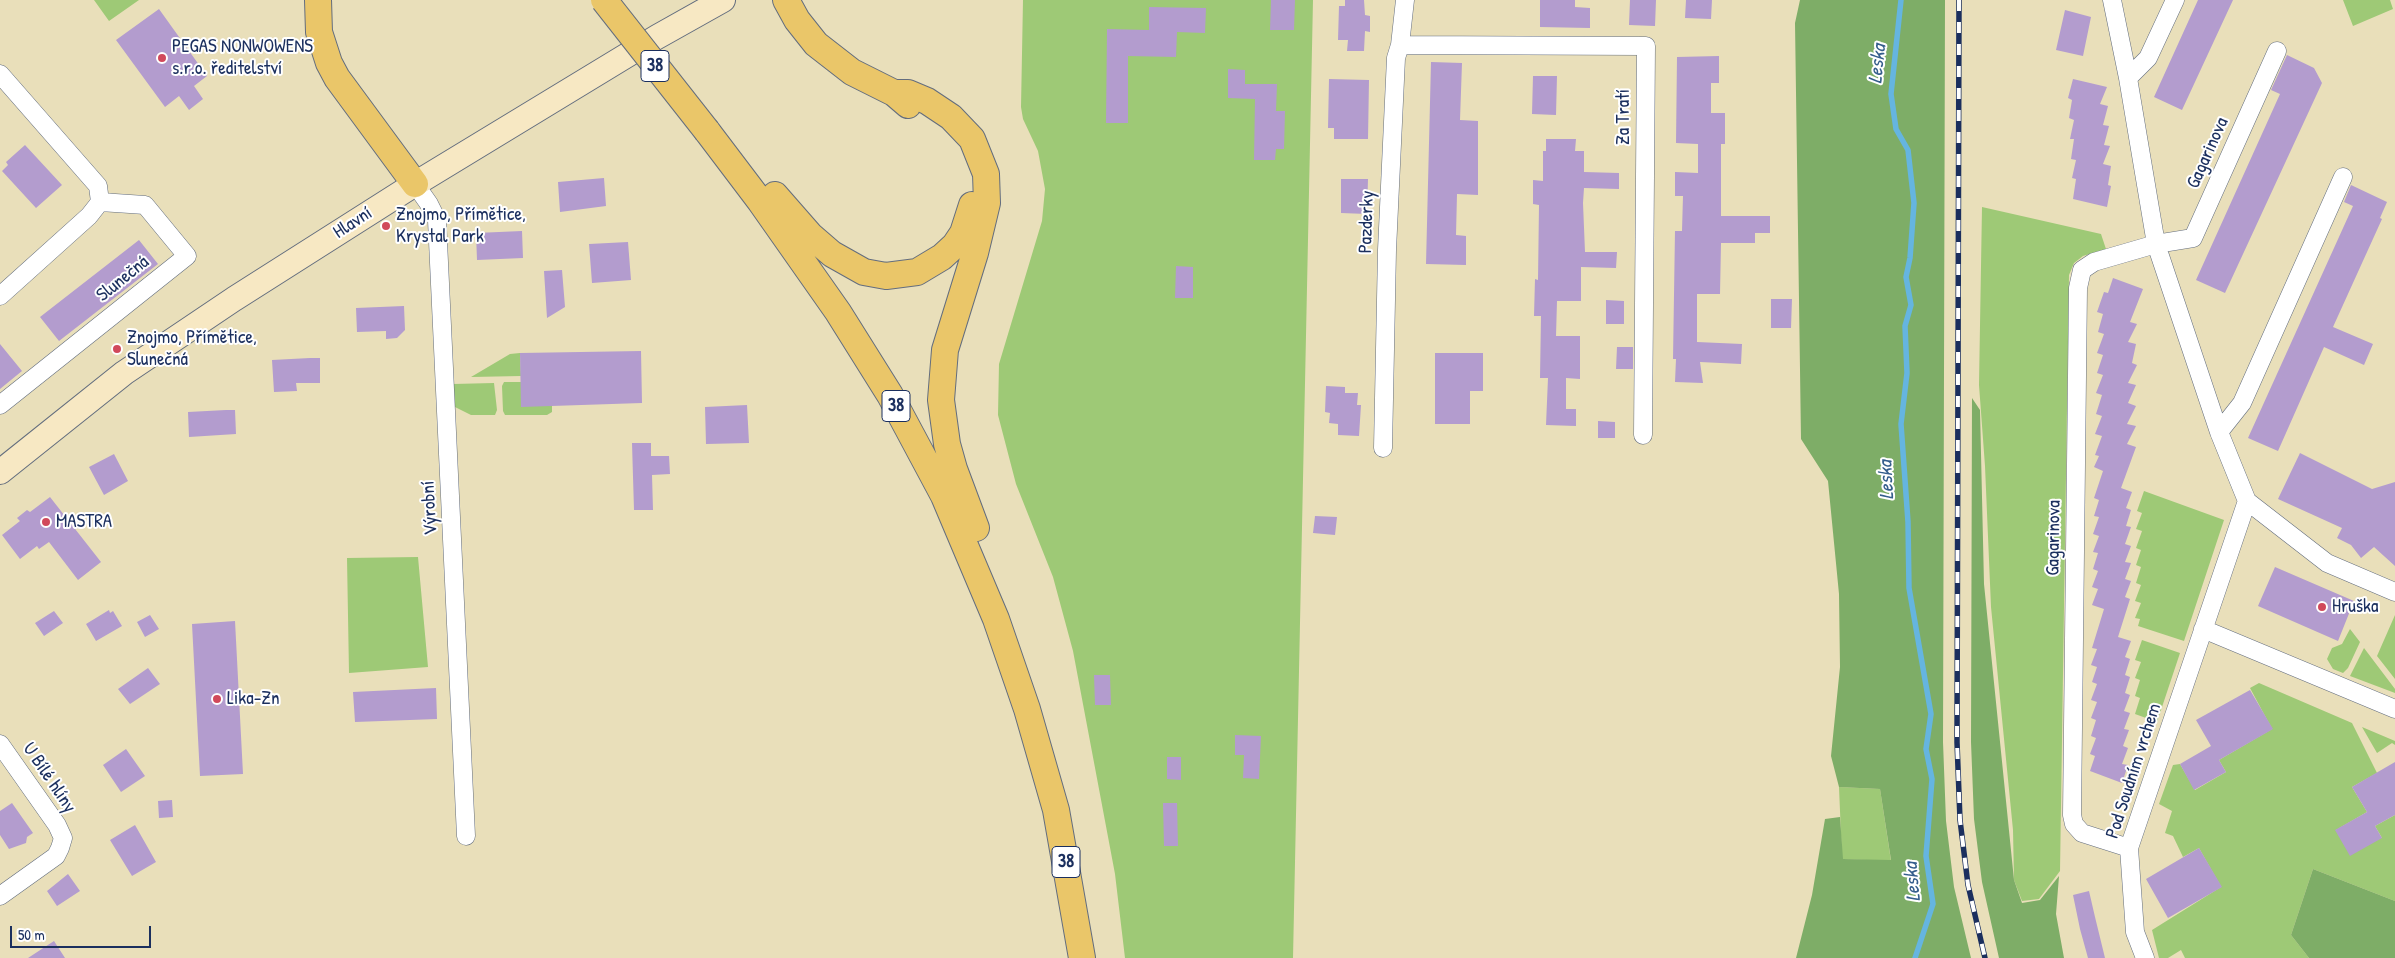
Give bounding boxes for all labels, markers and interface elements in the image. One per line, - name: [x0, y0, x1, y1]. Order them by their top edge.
- place label: PEGAS NONWOWENS s.r.o. ředitelství: [172, 36, 313, 80]
- water label: Leska: [1864, 43, 1892, 85]
- road number: 38: [641, 50, 669, 82]
- marker: PEGAS NONWOWENS s.r.o. ředitelství: [156, 52, 168, 64]
- street label: Za Tratí: [1613, 89, 1635, 145]
- street label: Gagarinova: [2182, 114, 2234, 192]
- street label: Pazderky: [1355, 190, 1379, 254]
- street label: Hlavní: [329, 202, 377, 244]
- place label: Znojmo, Přímětice, Krystal Park: [396, 204, 526, 248]
- marker: Znojmo, Přímětice, Krystal Park: [380, 220, 392, 232]
- street label: Slunečná: [92, 251, 154, 307]
- place label: Znojmo, Přímětice, Slunečná: [127, 327, 257, 371]
- marker: Znojmo, Přímětice, Slunečná: [111, 343, 123, 355]
- road number: 38: [882, 391, 910, 422]
- water label: Leska: [1874, 460, 1900, 500]
- street label: Výrobní: [417, 480, 443, 536]
- street label: Gagarinova: [2042, 500, 2066, 576]
- place label: MASTRA: [56, 511, 112, 533]
- marker: MASTRA: [40, 516, 52, 528]
- place label: Hruška: [2332, 596, 2378, 618]
- marker: Hruška: [2316, 601, 2328, 613]
- place label: Lika-Zn: [227, 688, 280, 710]
- marker: Lika-Zn: [211, 693, 223, 705]
- street label: Pod Soudním vrchem: [2101, 701, 2167, 841]
- street label: U Bílé hlíny: [17, 739, 81, 817]
- road number: 38: [1052, 846, 1080, 878]
- water label: Leska: [1899, 861, 1927, 903]
- scale bar: [12, 916, 154, 948]
- text: 50 m: [18, 924, 45, 945]

